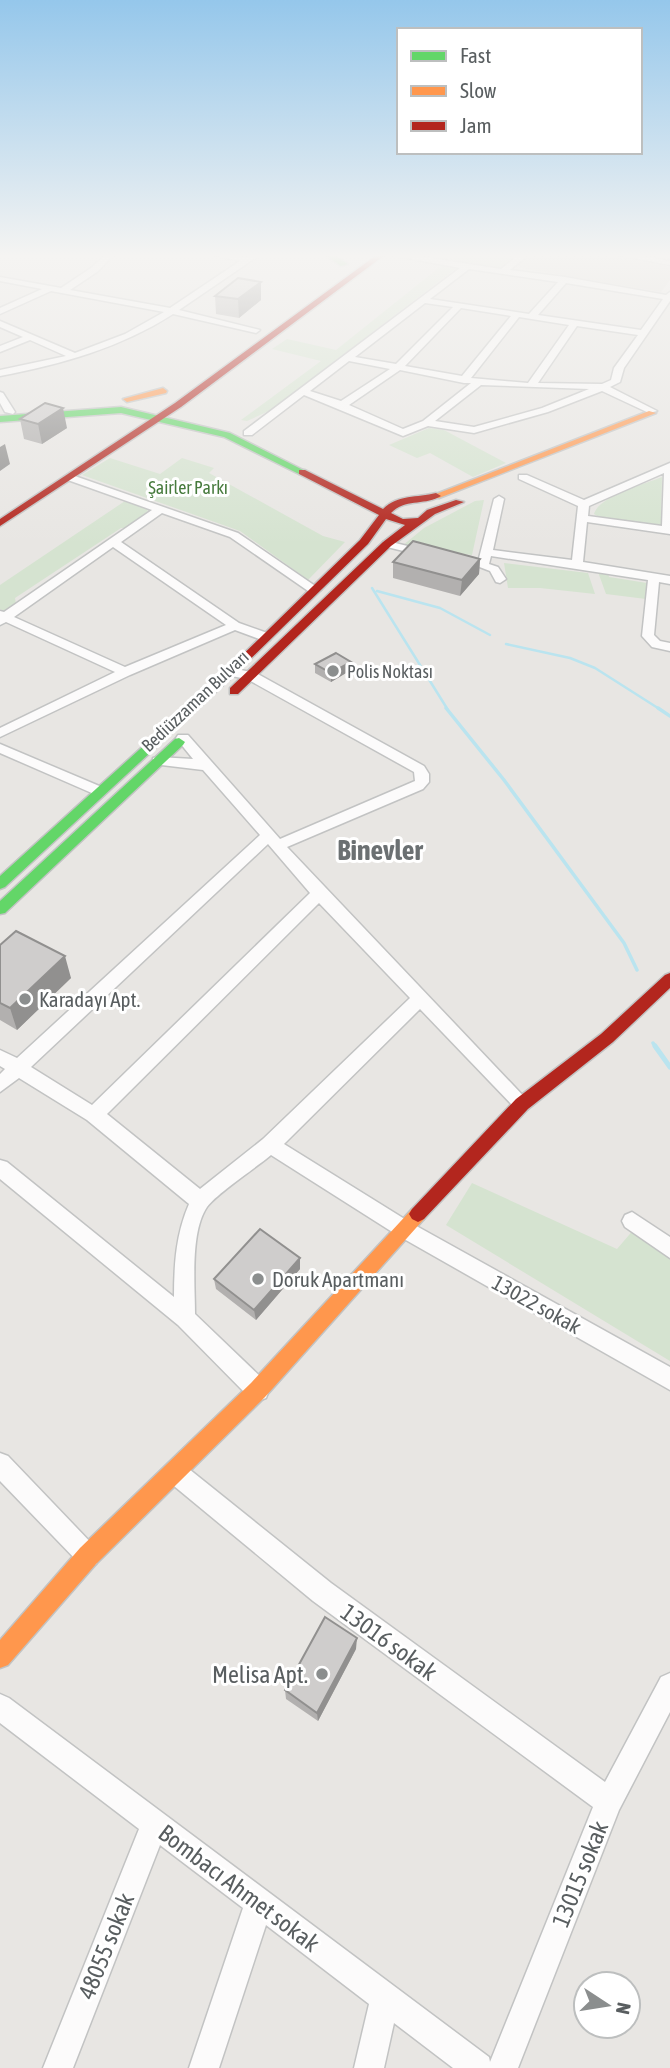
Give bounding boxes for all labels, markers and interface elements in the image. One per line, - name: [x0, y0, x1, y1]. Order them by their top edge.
- legend: [397, 28, 642, 154]
- text: Fast: [460, 43, 491, 67]
- text: Slow: [460, 78, 497, 102]
- text: Jam: [460, 113, 492, 137]
- park label: Şairler Parkı: [148, 477, 228, 498]
- street label: Bediüzzaman Bulvarı: [137, 646, 253, 756]
- place label: Polis Noktası: [347, 661, 433, 682]
- marker: Polis Noktası: [325, 663, 341, 679]
- district label: Binevler: [337, 834, 423, 866]
- place label: Karadayı Apt.: [39, 987, 140, 1011]
- marker: Karadayı Apt.: [17, 991, 33, 1007]
- place label: Doruk Apartmanı: [272, 1267, 404, 1291]
- street label: 13022 sokak: [488, 1270, 586, 1338]
- marker: Doruk Apartmanı: [250, 1271, 266, 1287]
- street label: 13016 sokak: [336, 1598, 442, 1686]
- place label: Melisa Apt.: [212, 1661, 308, 1688]
- marker: Melisa Apt.: [314, 1666, 330, 1682]
- street label: 13015 sokak: [547, 1817, 614, 1931]
- street label: Bombacı Ahmet sokak: [153, 1819, 325, 1957]
- street label: 48055 sokak: [73, 1889, 140, 2003]
- north arrow: [572, 1970, 642, 2040]
- text: N: [612, 2001, 636, 2016]

